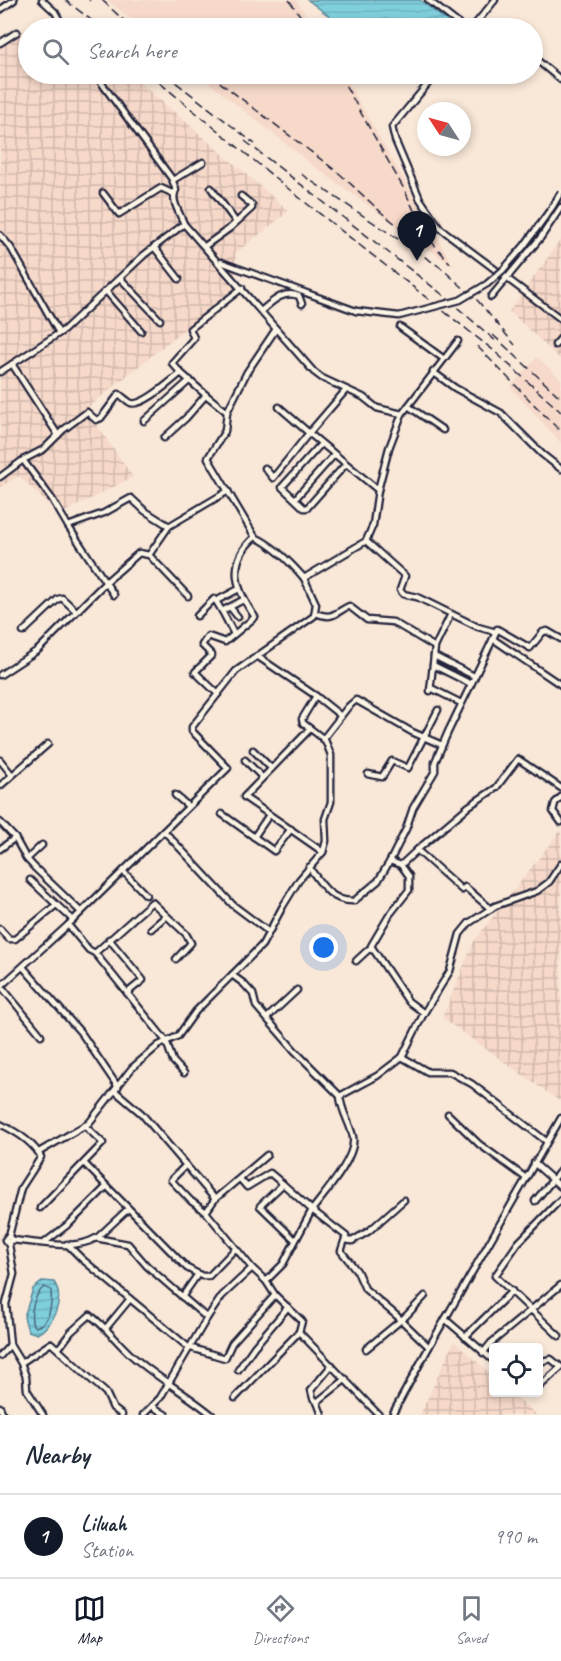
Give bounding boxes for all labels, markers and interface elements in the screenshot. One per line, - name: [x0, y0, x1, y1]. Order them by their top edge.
- search box: [18, 18, 543, 84]
- icon: search: [39, 35, 72, 68]
- text: Search here: [87, 37, 177, 65]
- north arrow: [417, 102, 471, 156]
- pin: 1: [398, 212, 436, 261]
- your location: [309, 933, 338, 962]
- map controls: [489, 1343, 543, 1397]
- button: locate: [489, 1343, 543, 1397]
- text: Nearby: [24, 1438, 89, 1471]
- text: Liluah: [81, 1510, 126, 1538]
- text: 1: [39, 1524, 48, 1549]
- text: 990 m: [494, 1524, 537, 1549]
- text: Station: [81, 1538, 133, 1563]
- tab: Map: [73, 1592, 106, 1648]
- tab: Directions: [253, 1592, 308, 1648]
- tab: Saved: [455, 1592, 488, 1648]

